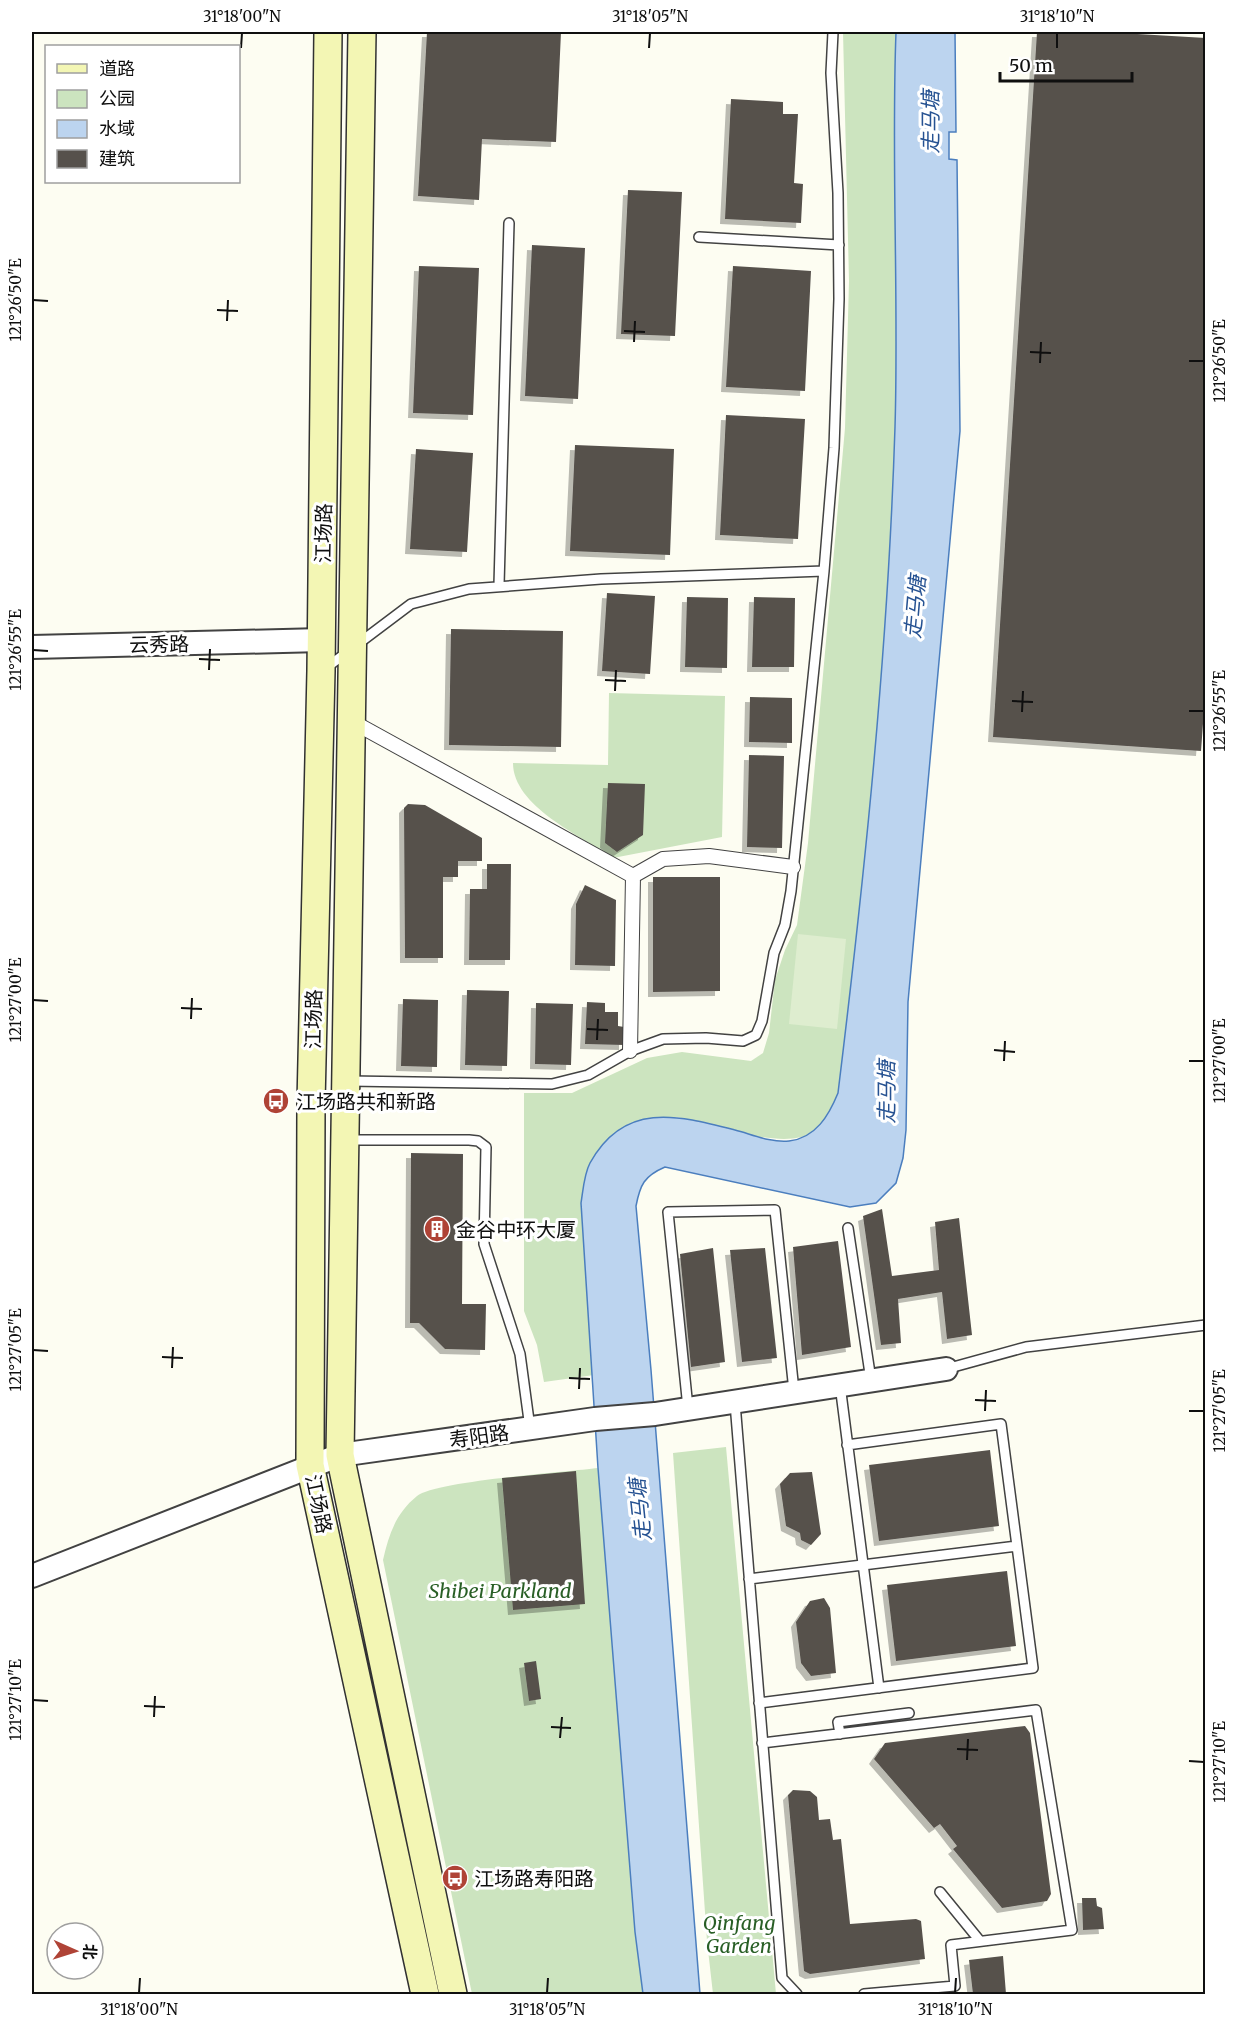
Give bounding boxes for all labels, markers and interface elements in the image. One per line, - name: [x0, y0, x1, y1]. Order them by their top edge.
- text: 31°18'00"N: [203, 7, 281, 26]
- text: 31°18'05"N: [612, 7, 688, 26]
- text: 31°18'10"N: [1020, 7, 1095, 26]
- legend: [45, 45, 240, 183]
- scale bar: [1000, 45, 1132, 83]
- text: 50 m: [1009, 54, 1053, 77]
- text: 道路: [99, 57, 135, 80]
- text: 公园: [99, 87, 135, 110]
- water label: 走马塘: [917, 88, 944, 154]
- text: 水域: [99, 117, 135, 140]
- text: 建筑: [99, 147, 135, 170]
- text: 121°26'50"E: [6, 258, 25, 342]
- text: 121°26'50"E: [1210, 319, 1229, 403]
- street label: 江场路: [310, 503, 336, 563]
- water label: 走马塘: [899, 571, 931, 640]
- text: 121°26'55"E: [6, 609, 25, 691]
- street label: 云秀路: [129, 631, 189, 657]
- text: 121°26'55"E: [1210, 670, 1229, 752]
- text: 121°27'00"E: [6, 957, 25, 1042]
- street label: 江场路: [300, 989, 326, 1049]
- text: 121°27'00"E: [1210, 1018, 1229, 1103]
- water label: 走马塘: [873, 1058, 900, 1124]
- bus stop icon: 江场路共和新路: [261, 1086, 291, 1116]
- place label: 江场路共和新路: [296, 1089, 436, 1114]
- building icon: 金谷中环大厦: [422, 1214, 452, 1244]
- place label: 金谷中环大厦: [456, 1217, 576, 1242]
- text: 121°27'05"E: [6, 1308, 25, 1391]
- text: 121°27'05"E: [1210, 1369, 1229, 1452]
- street label: 寿阳路: [448, 1419, 510, 1453]
- street label: 江场路: [301, 1472, 337, 1536]
- water label: 走马塘: [623, 1474, 657, 1543]
- park label: Shibei Parkland: [428, 1578, 572, 1603]
- text: 121°27'10"E: [6, 1659, 25, 1741]
- text: 121°27'10"E: [1210, 1721, 1229, 1803]
- bus stop icon: 江场路寿阳路: [440, 1863, 470, 1893]
- place label: 江场路寿阳路: [474, 1866, 594, 1891]
- park label: Qinfang Garden: [703, 1910, 775, 1958]
- north arrow: [45, 1921, 105, 1981]
- text: 北: [80, 1943, 100, 1960]
- text: 31°18'00"N: [100, 2000, 178, 2019]
- text: 31°18'05"N: [509, 2000, 585, 2019]
- text: 31°18'10"N: [918, 2000, 993, 2019]

